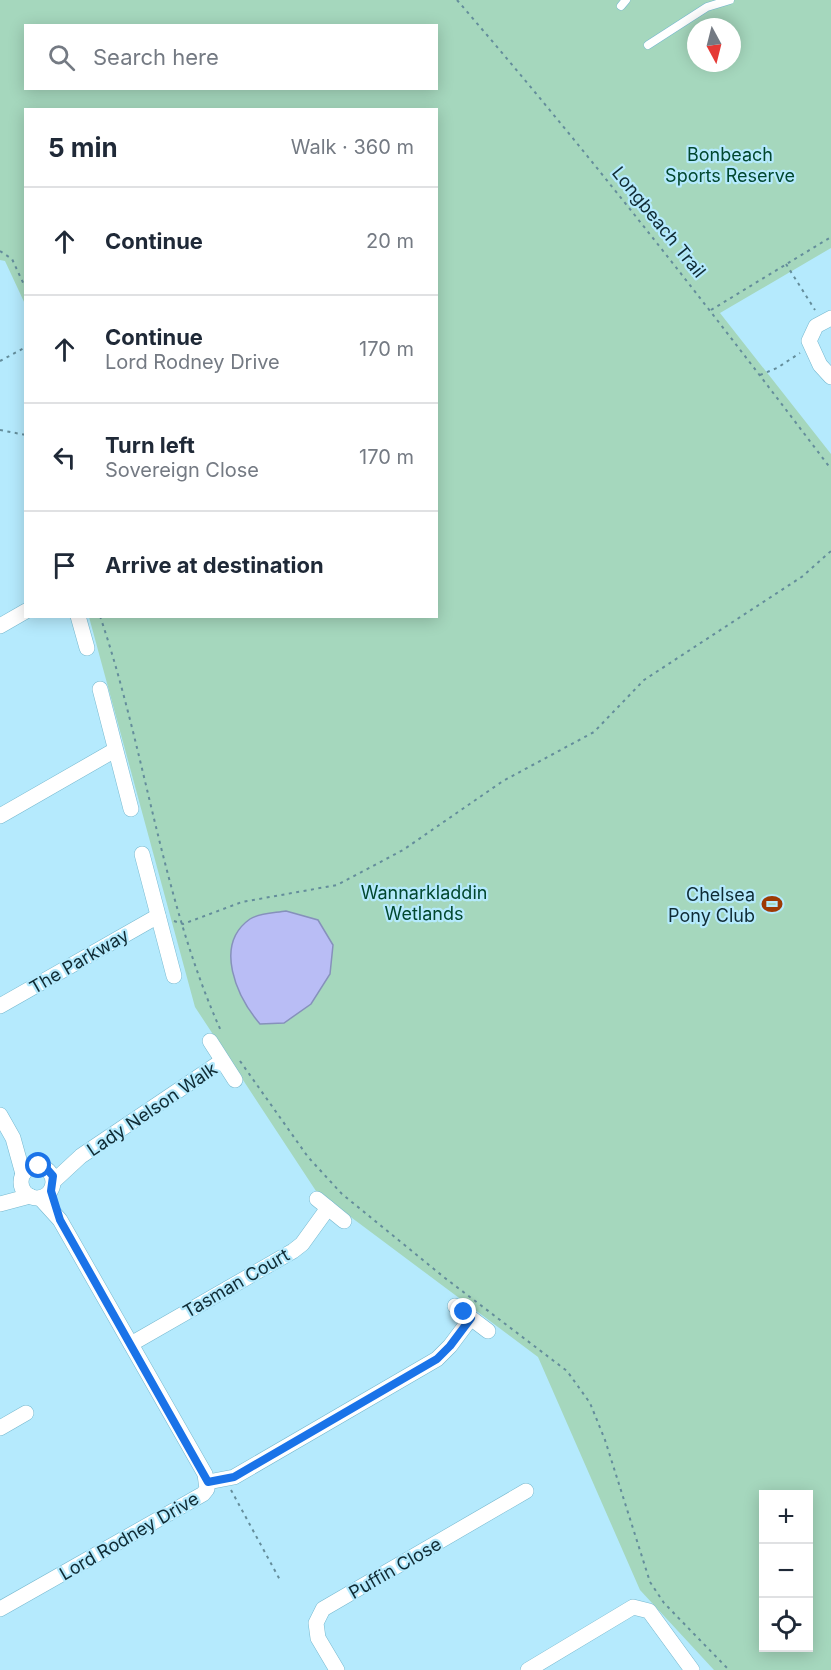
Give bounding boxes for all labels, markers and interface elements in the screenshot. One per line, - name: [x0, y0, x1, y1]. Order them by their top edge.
- north arrow: [687, 18, 741, 72]
- search box: [24, 24, 438, 90]
- icon: search: [45, 41, 78, 74]
- text: Search here: [93, 44, 219, 70]
- text: 5 min: [48, 132, 118, 163]
- text: Walk · 360 m: [291, 135, 414, 159]
- park label: Bonbeach Sports Reserve: [665, 144, 795, 186]
- street label: Longbeach Trail: [608, 162, 710, 282]
- icon: ahead: [48, 225, 81, 258]
- text: Continue: [105, 228, 203, 254]
- text: 20 m: [366, 229, 414, 253]
- text: Continue: [105, 324, 203, 350]
- icon: ahead: [48, 333, 81, 366]
- text: 170 m: [359, 337, 414, 361]
- text: Lord Rodney Drive: [105, 350, 280, 374]
- text: Turn left: [105, 432, 195, 458]
- icon: left: [48, 441, 81, 474]
- text: 170 m: [359, 445, 414, 469]
- text: Sovereign Close: [105, 458, 259, 482]
- icon: arrive: [48, 549, 81, 582]
- text: Arrive at destination: [105, 552, 324, 578]
- park label: Wannarkladdin Wetlands: [361, 882, 487, 924]
- place label: Chelsea Pony Club: [668, 884, 755, 926]
- sports icon: Chelsea Pony Club: [760, 892, 784, 916]
- street label: The Parkway: [26, 924, 132, 998]
- street label: Lady Nelson Walk: [83, 1058, 221, 1160]
- route start: [25, 1152, 51, 1178]
- street label: Tasman Court: [179, 1244, 293, 1322]
- route end: [450, 1298, 476, 1324]
- street label: Lord Rodney Drive: [56, 1488, 202, 1584]
- map controls: [759, 1490, 813, 1652]
- button: +: [759, 1490, 813, 1544]
- street label: Puffin Close: [345, 1533, 445, 1603]
- button: −: [759, 1544, 813, 1598]
- button: locate: [759, 1598, 813, 1652]

